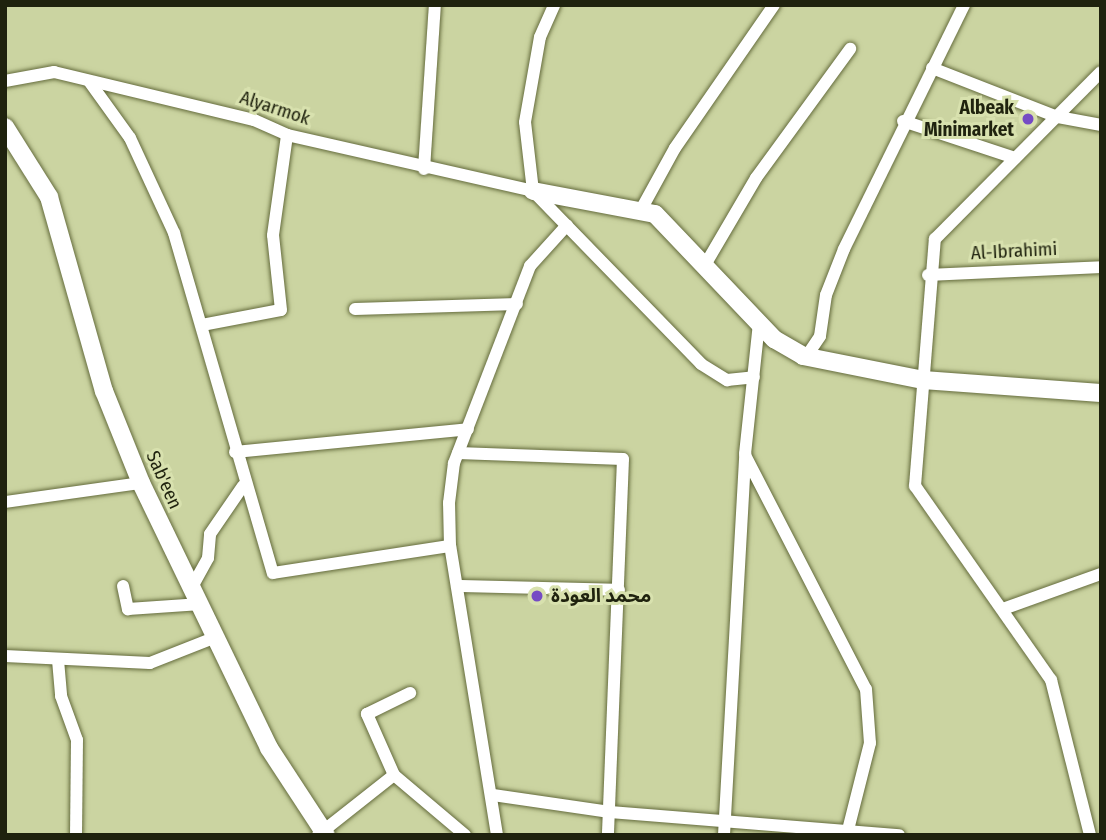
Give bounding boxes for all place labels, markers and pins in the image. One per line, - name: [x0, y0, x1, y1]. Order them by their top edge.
- place label: Albeak Minimarket: [924, 97, 1014, 141]
- marker: Albeak Minimarket: [1020, 111, 1036, 127]
- place label: محمد العودة: [551, 585, 651, 607]
- marker: محمد العودة: [529, 588, 545, 604]

